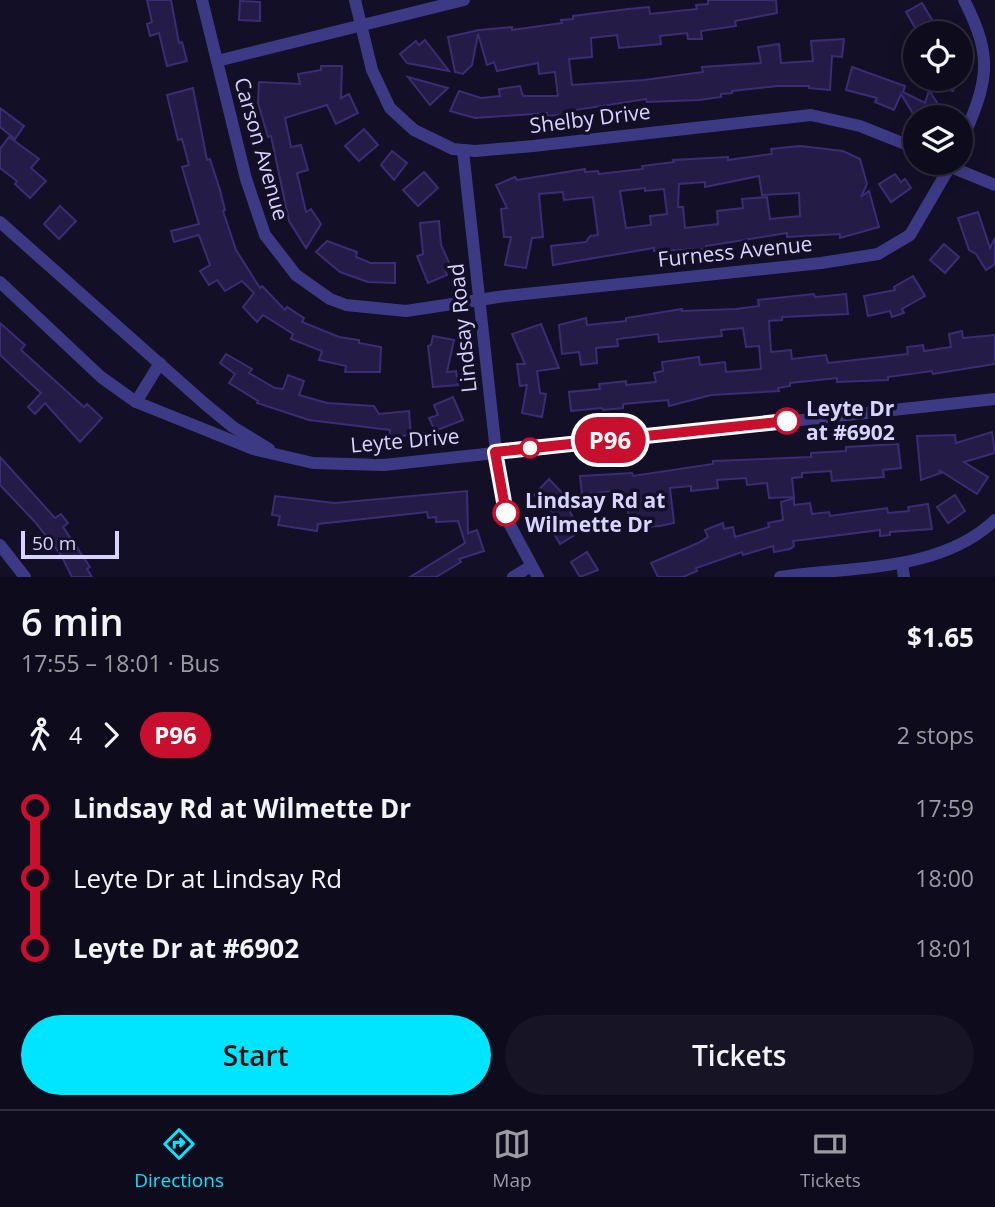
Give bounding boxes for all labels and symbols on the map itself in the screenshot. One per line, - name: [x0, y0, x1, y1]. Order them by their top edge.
- street label: Carson Avenue: [228, 74, 296, 224]
- street label: Shelby Drive: [528, 97, 652, 139]
- street label: Furness Avenue: [656, 229, 814, 273]
- street label: Lindsay Road: [441, 262, 483, 394]
- place label: Leyte Dr at #6902: [806, 394, 895, 446]
- marker: Leyte Dr at #6902: [774, 408, 800, 434]
- line badge: P96: [570, 417, 650, 463]
- street label: Leyte Drive: [349, 421, 461, 459]
- unlabelled marker: [520, 438, 540, 458]
- place label: Lindsay Rd at Wilmette Dr: [525, 486, 665, 538]
- marker: Lindsay Rd at Wilmette Dr: [493, 500, 519, 526]
- scale bar: [21, 528, 119, 560]

